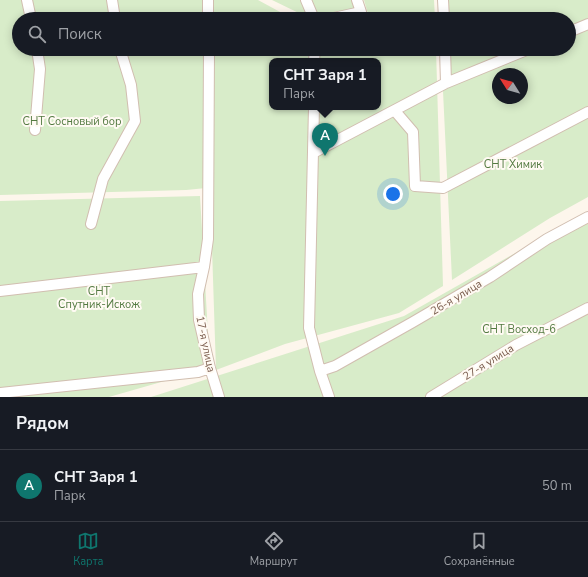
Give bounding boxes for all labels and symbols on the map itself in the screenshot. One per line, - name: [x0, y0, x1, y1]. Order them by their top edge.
- north arrow: [492, 68, 528, 104]
- park label: СНТ Сосновый бор: [23, 114, 121, 129]
- pin: A: [312, 123, 338, 156]
- park label: СНТ Химик: [484, 157, 542, 172]
- your location: [383, 184, 403, 204]
- street label: 26-я улица: [428, 276, 485, 319]
- park label: СНТ Спутник-Искож: [58, 284, 140, 312]
- street label: 17-я улица: [192, 315, 219, 374]
- park label: СНТ Восход-6: [482, 322, 556, 337]
- street label: 27-я улица: [460, 341, 517, 384]

